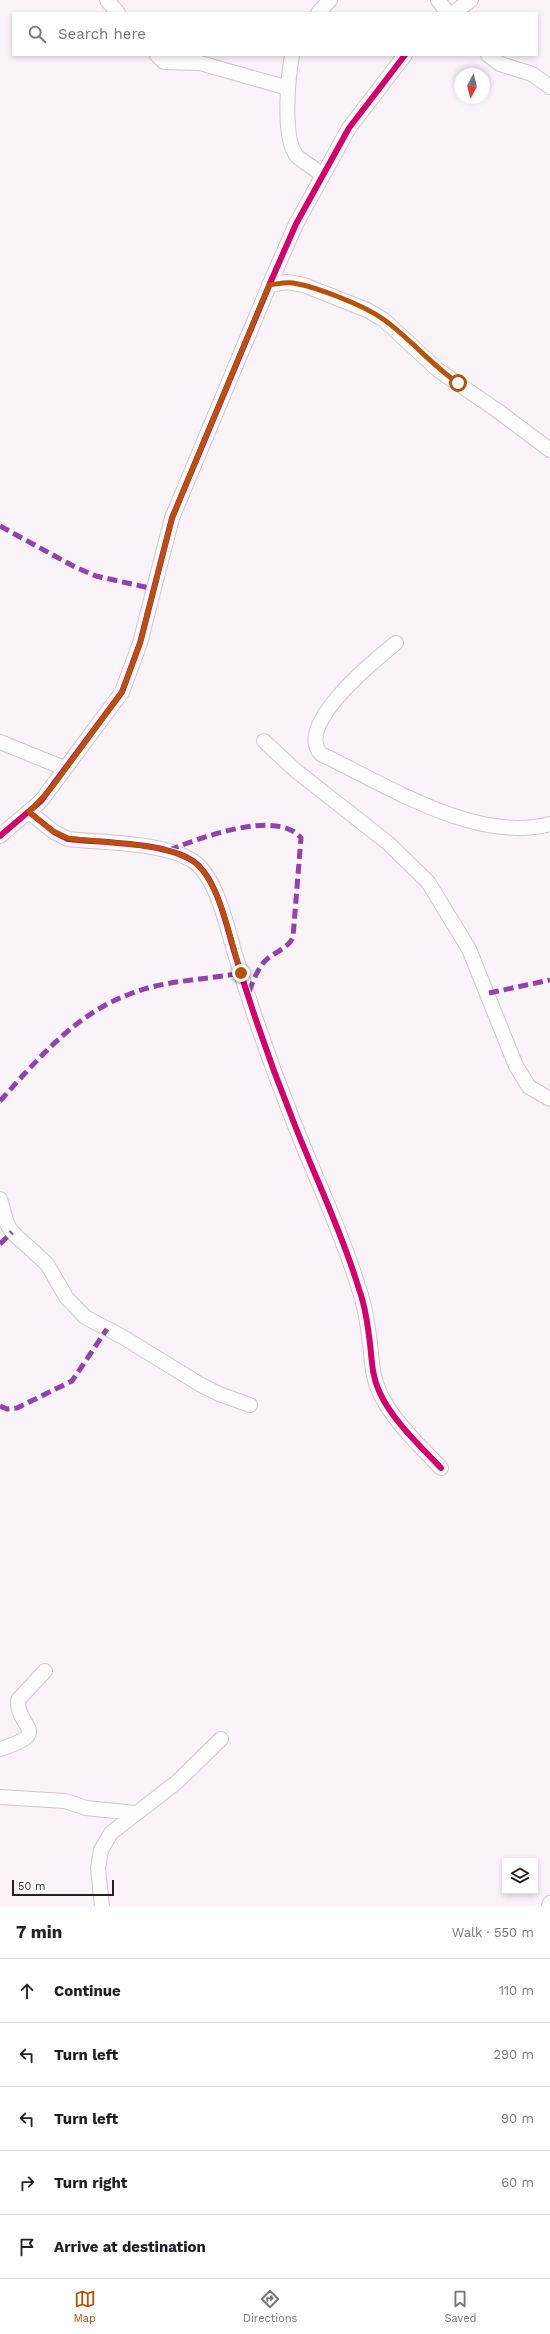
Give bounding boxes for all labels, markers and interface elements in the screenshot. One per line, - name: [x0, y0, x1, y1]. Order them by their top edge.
- search box: [12, 12, 538, 56]
- icon: search: [26, 23, 48, 45]
- text: Search here: [58, 25, 146, 43]
- north arrow: [454, 68, 490, 104]
- route start: [449, 374, 467, 392]
- route end: [232, 964, 250, 982]
- map controls: [502, 1858, 538, 1894]
- button: layers: [502, 1858, 538, 1894]
- scale bar: [12, 1878, 114, 1897]
- text: 50 m: [18, 1880, 45, 1893]
- text: 7 min: [16, 1922, 62, 1942]
- text: Walk · 550 m: [452, 1925, 534, 1940]
- icon: ahead: [16, 1980, 38, 2002]
- text: Continue: [54, 1982, 121, 2000]
- text: 110 m: [499, 1983, 534, 1998]
- icon: left: [16, 2044, 38, 2066]
- text: Turn left: [54, 2046, 118, 2064]
- text: 290 m: [493, 2047, 534, 2062]
- icon: left: [16, 2108, 38, 2130]
- text: Turn left: [54, 2110, 118, 2128]
- text: 90 m: [501, 2111, 534, 2126]
- icon: right: [16, 2172, 38, 2194]
- text: Turn right: [54, 2174, 127, 2192]
- text: 60 m: [501, 2175, 534, 2190]
- icon: arrive: [16, 2236, 38, 2258]
- text: Arrive at destination: [54, 2238, 206, 2256]
- tab: Map: [74, 2288, 96, 2325]
- tab: Directions: [243, 2288, 297, 2325]
- tab: Saved: [444, 2288, 476, 2325]

